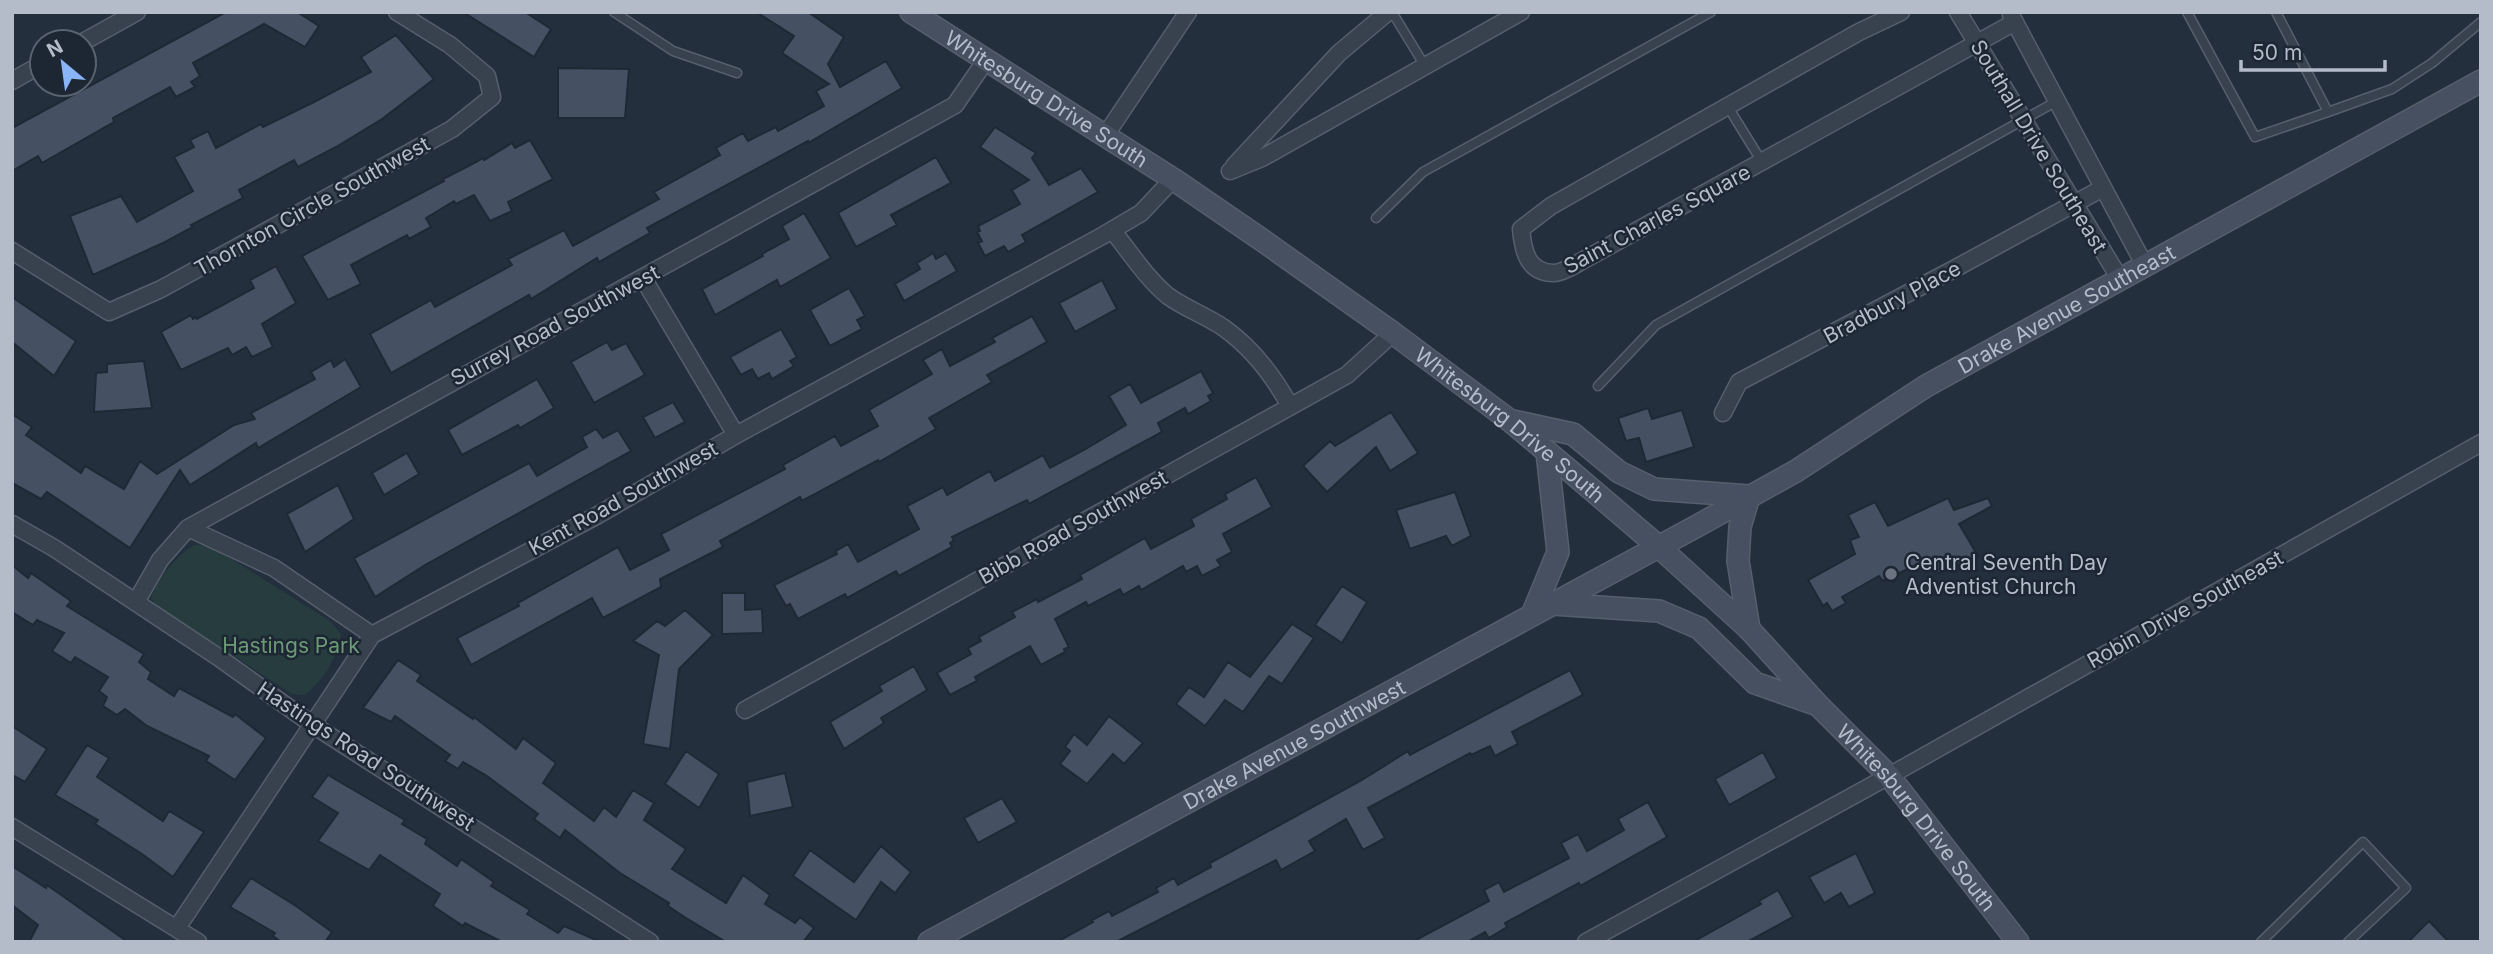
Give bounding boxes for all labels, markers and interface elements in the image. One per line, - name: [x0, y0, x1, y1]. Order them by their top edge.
- street label: Whitesburg Drive South: [941, 25, 1153, 172]
- north arrow: [28, 28, 98, 98]
- scale bar: [2241, 28, 2384, 72]
- text: N: [43, 35, 67, 62]
- street label: Southall Drive Southeast: [1966, 35, 2113, 257]
- text: 50 m: [2252, 40, 2302, 65]
- street label: Thornton Circle Southwest: [190, 131, 434, 281]
- street label: Saint Charles Square: [1559, 159, 1755, 279]
- street label: Drake Avenue Southeast: [1953, 239, 2179, 379]
- street label: Bradbury Place: [1819, 255, 1965, 349]
- street label: Surrey Road Southwest: [446, 259, 664, 391]
- street label: Whitesburg Drive South: [1410, 341, 1610, 508]
- street label: Kent Road Southwest: [524, 436, 722, 560]
- street label: Bibb Road Southwest: [974, 465, 1172, 589]
- street label: Robin Drive Southeast: [2083, 545, 2287, 673]
- place label: Central Seventh Day Adventist Church: [1905, 550, 2108, 599]
- marker: Central Seventh Day Adventist Church: [1883, 566, 1899, 582]
- park label: Hastings Park: [222, 633, 360, 658]
- street label: Drake Avenue Southwest: [1179, 674, 1409, 815]
- street label: Hastings Road Southwest: [253, 676, 479, 836]
- street label: Whitesburg Drive South: [1832, 719, 2001, 916]

